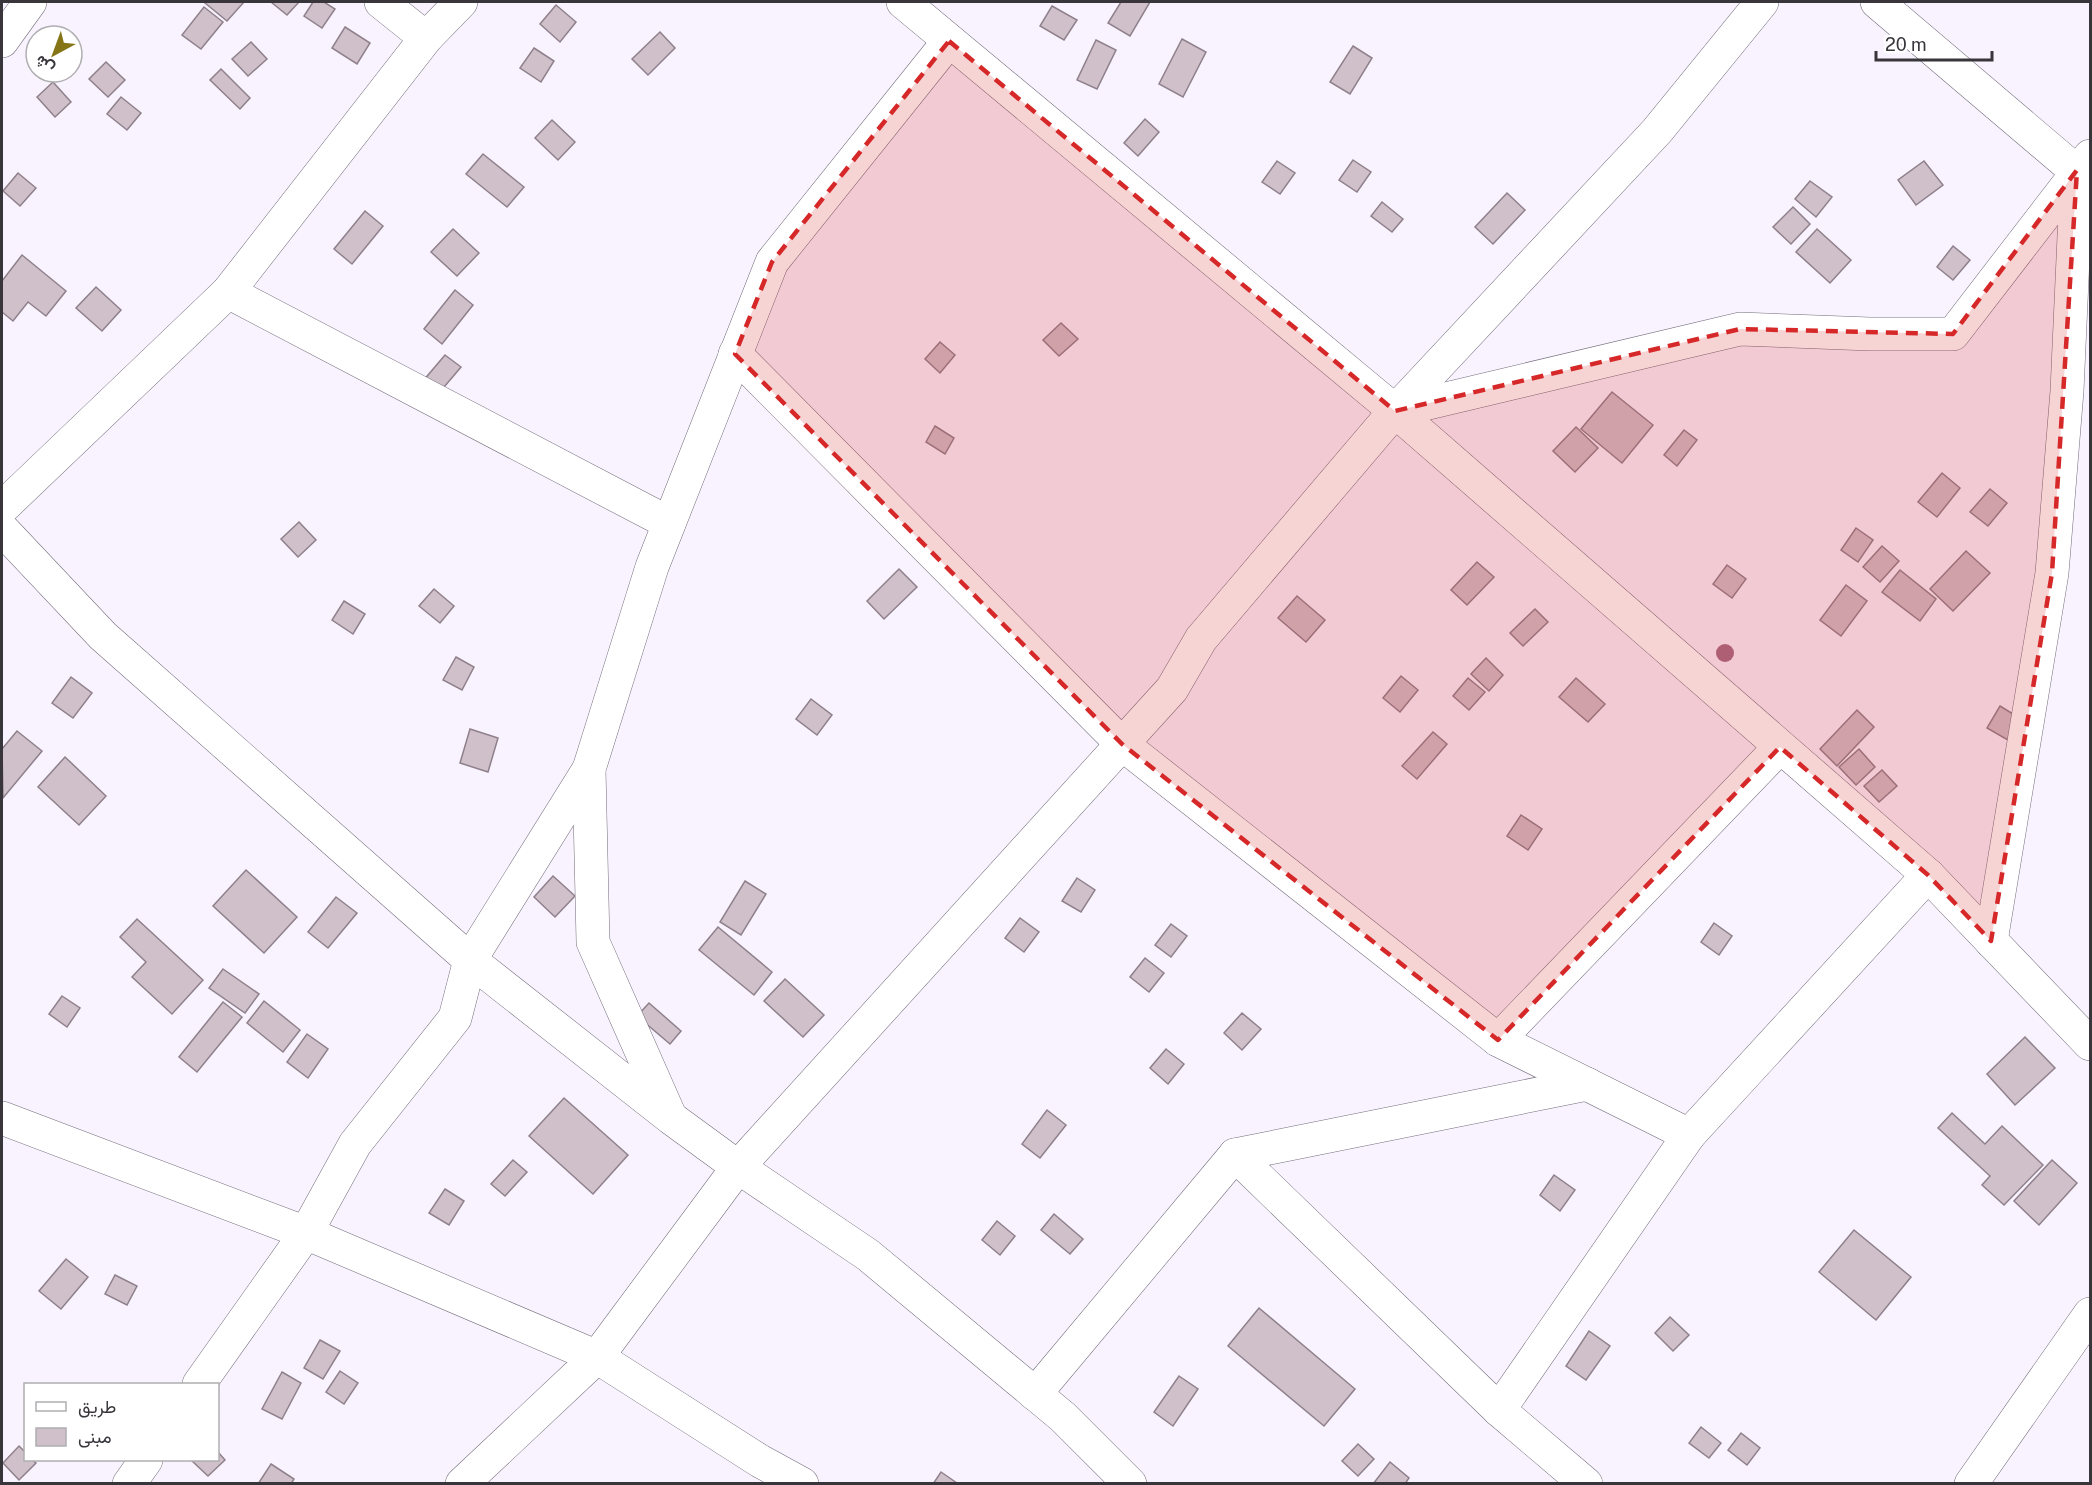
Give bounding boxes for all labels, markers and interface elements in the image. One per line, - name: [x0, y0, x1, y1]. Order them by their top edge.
- north arrow: [24, 24, 84, 84]
- scale bar: [1876, 24, 1992, 62]
- text: 20 m: [1885, 34, 1927, 55]
- text: ش: [31, 51, 58, 78]
- legend: [24, 1383, 219, 1461]
- text: طريق: [78, 1396, 116, 1418]
- text: مبنى: [78, 1426, 112, 1448]

